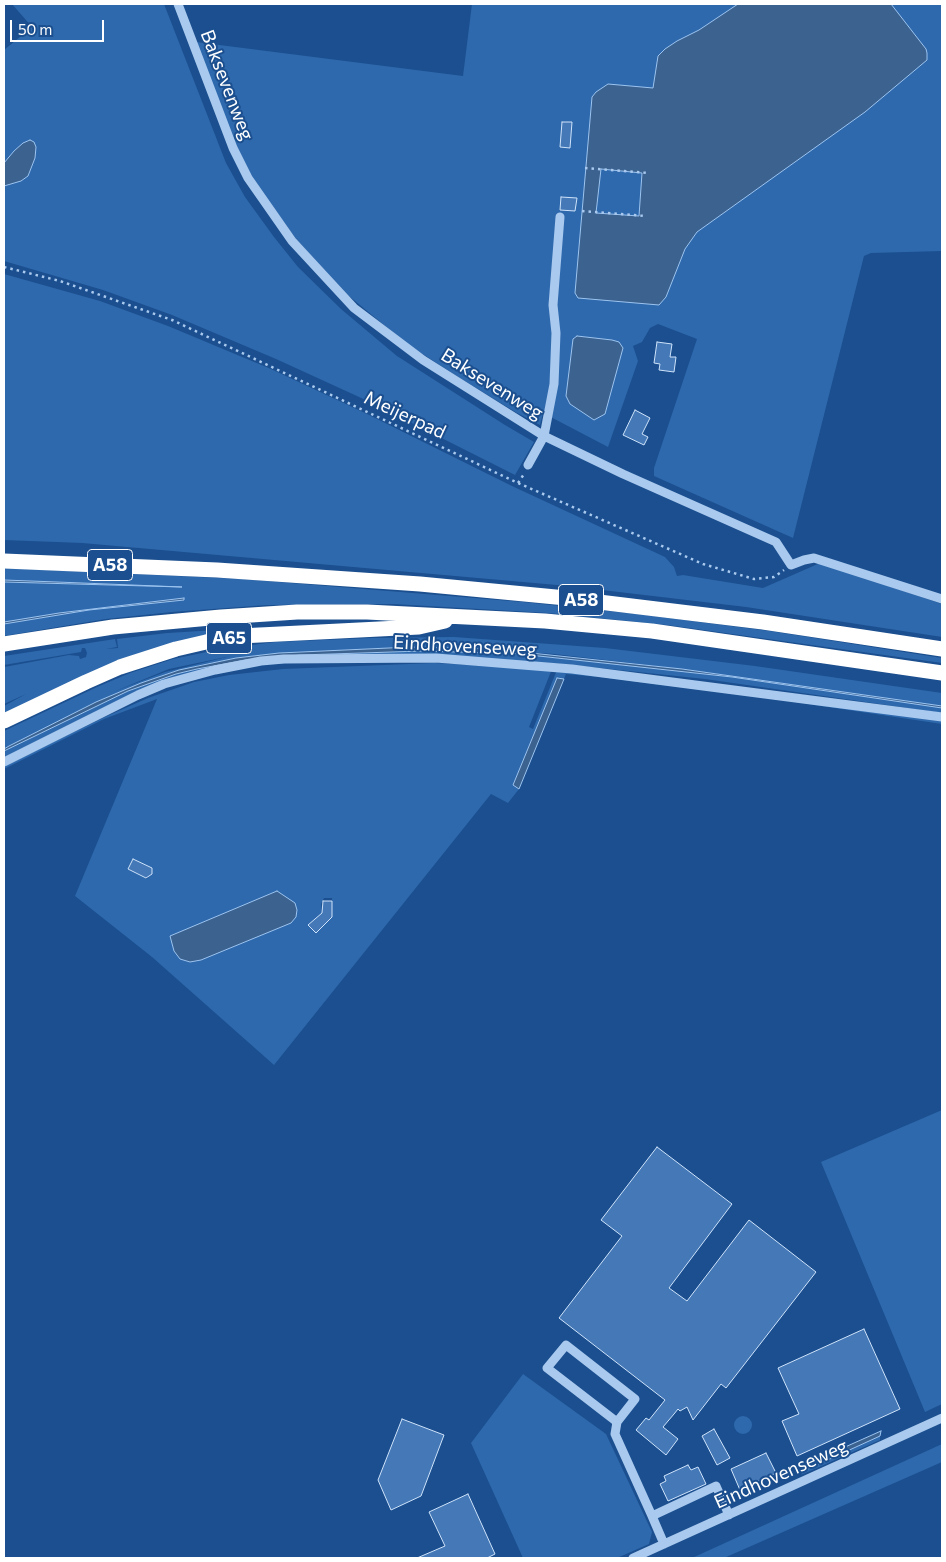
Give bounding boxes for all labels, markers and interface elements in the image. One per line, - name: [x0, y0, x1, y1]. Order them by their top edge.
- scale bar: [12, 10, 106, 42]
- text: 50 m: [18, 20, 52, 38]
- street label: Baksevenweg: [196, 27, 258, 143]
- street label: Baksevenweg: [437, 344, 547, 424]
- street label: Meijerpad: [360, 386, 450, 444]
- road number: A58: [88, 550, 132, 580]
- road number: A58: [558, 584, 604, 616]
- road number: A65: [206, 622, 252, 654]
- street label: Eindhovenseweg: [393, 631, 537, 661]
- street label: Eindhovenseweg: [711, 1434, 851, 1514]

